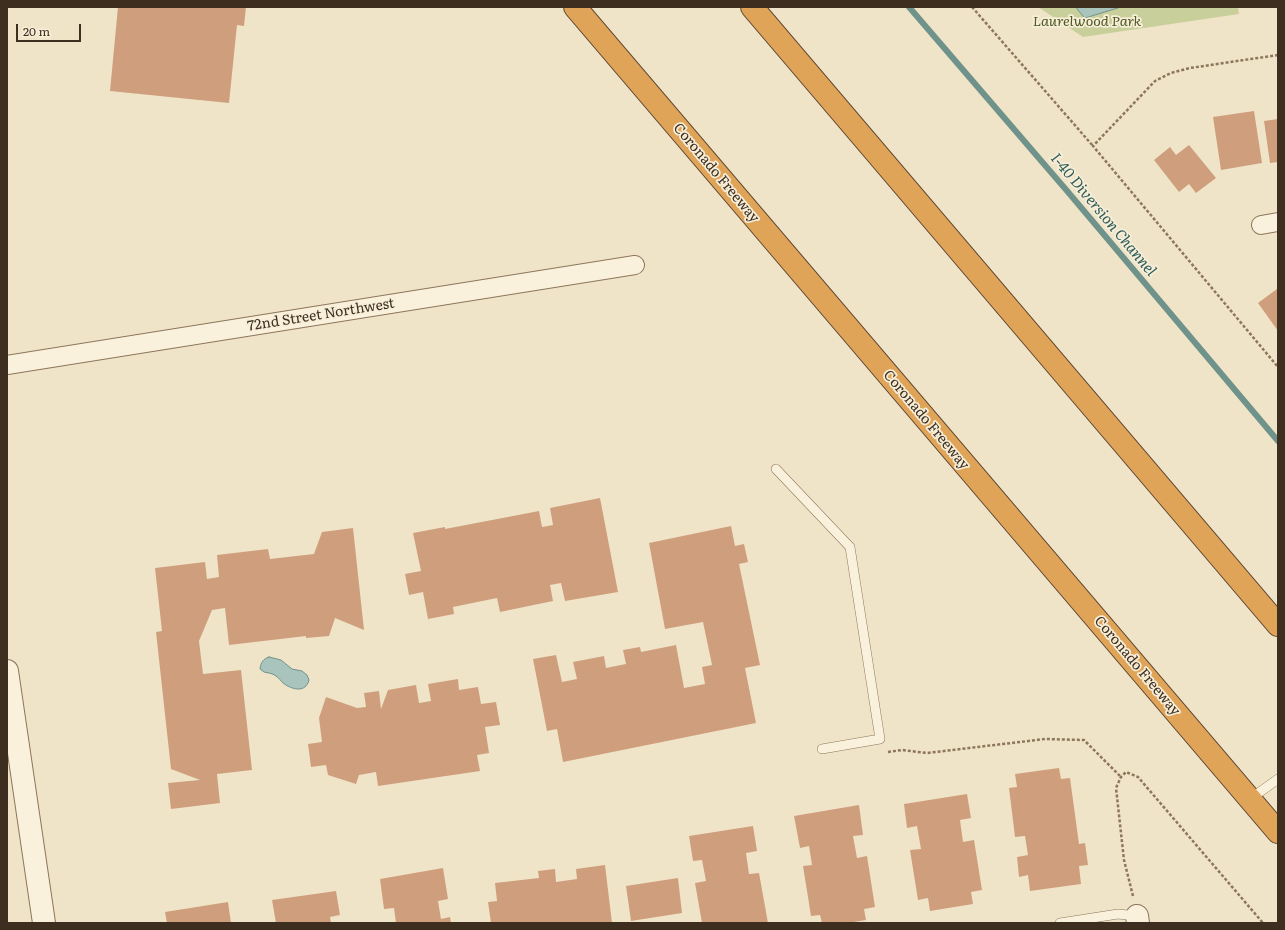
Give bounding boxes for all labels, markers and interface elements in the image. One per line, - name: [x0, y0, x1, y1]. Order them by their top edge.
- park label: Laurelwood Park: [1033, 14, 1141, 30]
- scale bar: [18, 16, 83, 42]
- text: 20 m: [23, 22, 50, 40]
- street label: Coronado Freeway: [670, 120, 762, 226]
- water label: I-40 Diversion Channel: [1046, 150, 1160, 280]
- street label: 72nd Street Northwest: [246, 295, 396, 335]
- street label: Coronado Freeway: [880, 367, 972, 473]
- street label: Coronado Freeway: [1091, 613, 1183, 719]

